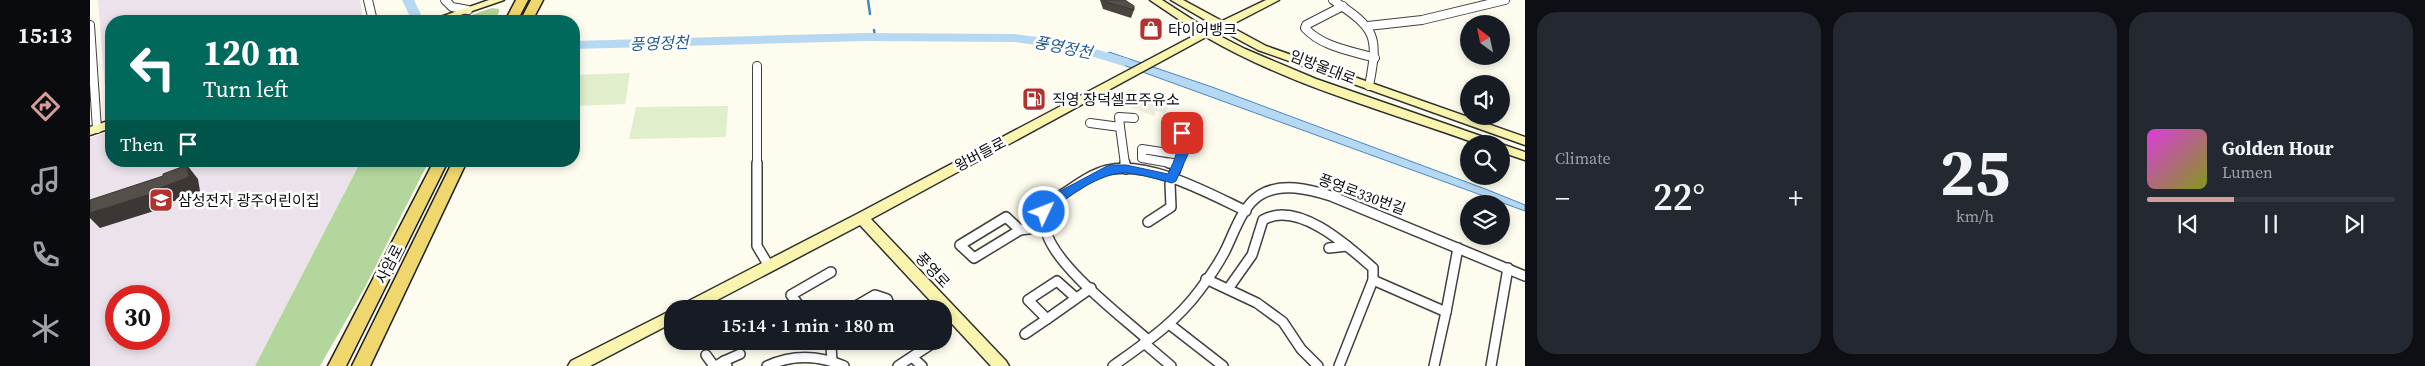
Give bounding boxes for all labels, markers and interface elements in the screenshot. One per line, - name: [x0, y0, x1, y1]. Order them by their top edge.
- north arrow: [1460, 15, 1510, 65]
- map controls: [1460, 15, 1510, 245]
- shop icon: 타이어뱅크: [1138, 16, 1164, 42]
- place label: 타이어뱅크: [1168, 19, 1237, 40]
- text: 15:13: [18, 20, 72, 50]
- text: 120 m: [203, 29, 299, 77]
- water label: 풍영정천: [629, 31, 691, 55]
- water label: 풍영정천: [1032, 31, 1096, 64]
- icon: left: [120, 35, 185, 100]
- street label: 임방울대로: [1287, 45, 1359, 89]
- text: Turn left: [203, 74, 288, 104]
- button: sound: [1460, 75, 1510, 125]
- fuel station icon: 직영 장덕셀프주유소: [1021, 86, 1047, 112]
- icon: directions: [28, 89, 63, 124]
- place label: 직영 장덕셀프주유소: [1052, 89, 1180, 110]
- pin: [1161, 112, 1203, 154]
- icon: arrive: [1168, 119, 1196, 147]
- text: 25: [1940, 128, 2010, 217]
- icon: arrive: [174, 130, 202, 158]
- text: Then: [120, 131, 164, 157]
- street label: 왕버들로: [951, 132, 1009, 176]
- button: search: [1460, 135, 1510, 185]
- text: Golden Hour: [2222, 135, 2334, 161]
- text: Climate: [1555, 147, 1611, 169]
- text: Lumen: [2222, 161, 2273, 183]
- icon: music: [28, 163, 63, 198]
- street label: 풍영로330번길: [1315, 168, 1409, 220]
- text: 22°: [1653, 171, 1705, 223]
- text: −: [1555, 179, 1570, 217]
- text: +: [1788, 179, 1803, 217]
- position arrow: [1017, 185, 1069, 237]
- school or university icon: 삼성전자 광주어린이집: [148, 187, 174, 213]
- place label: 삼성전자 광주어린이집: [178, 190, 320, 211]
- button: layers: [1460, 195, 1510, 245]
- text: km/h: [1956, 205, 1994, 227]
- icon: previous: [2174, 210, 2202, 238]
- icon: pause: [2257, 210, 2285, 238]
- icon: next: [2340, 210, 2368, 238]
- icon: phone: [28, 237, 63, 272]
- street label: 사암로: [370, 241, 408, 287]
- street label: 풍영로: [911, 248, 955, 292]
- speed limit sign: 30: [105, 285, 170, 350]
- icon: climate: [28, 311, 63, 346]
- text: 15:14 · 1 min · 180 m: [721, 312, 895, 338]

